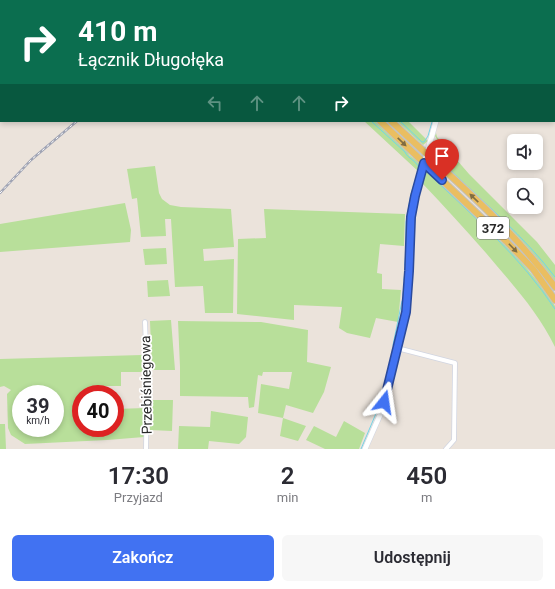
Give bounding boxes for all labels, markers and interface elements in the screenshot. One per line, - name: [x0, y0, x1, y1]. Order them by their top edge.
- text: 410 m: [78, 15, 157, 48]
- icon: right: [12, 16, 64, 68]
- text: Łącznik Długołęka: [78, 49, 224, 70]
- icon: left: [204, 92, 226, 114]
- icon: ahead: [246, 92, 268, 114]
- icon: ahead: [288, 92, 310, 114]
- icon: right: [330, 92, 352, 114]
- map controls: [507, 134, 543, 214]
- button: sound: [507, 134, 543, 170]
- one-way arrow: [397, 137, 407, 147]
- pin: [425, 139, 459, 180]
- icon: arrive: [431, 145, 453, 167]
- button: search: [507, 178, 543, 214]
- one-way arrow: [468, 194, 479, 203]
- road number: 372: [477, 217, 509, 239]
- one-way arrow: [508, 243, 518, 253]
- street label: Przebiśniegowa: [137, 335, 155, 435]
- position arrow: [363, 381, 405, 423]
- speed limit sign: 40: [72, 385, 124, 437]
- text: 39: [27, 394, 49, 418]
- text: km/h: [26, 415, 50, 426]
- text: 17:30: [108, 462, 169, 490]
- text: 2: [281, 462, 294, 490]
- text: 450: [406, 462, 447, 490]
- text: Przyjazd: [114, 490, 163, 505]
- text: min: [277, 490, 298, 505]
- text: m: [421, 490, 432, 505]
- button: Zakończ: [12, 535, 274, 581]
- button: Udostępnij: [282, 535, 543, 581]

